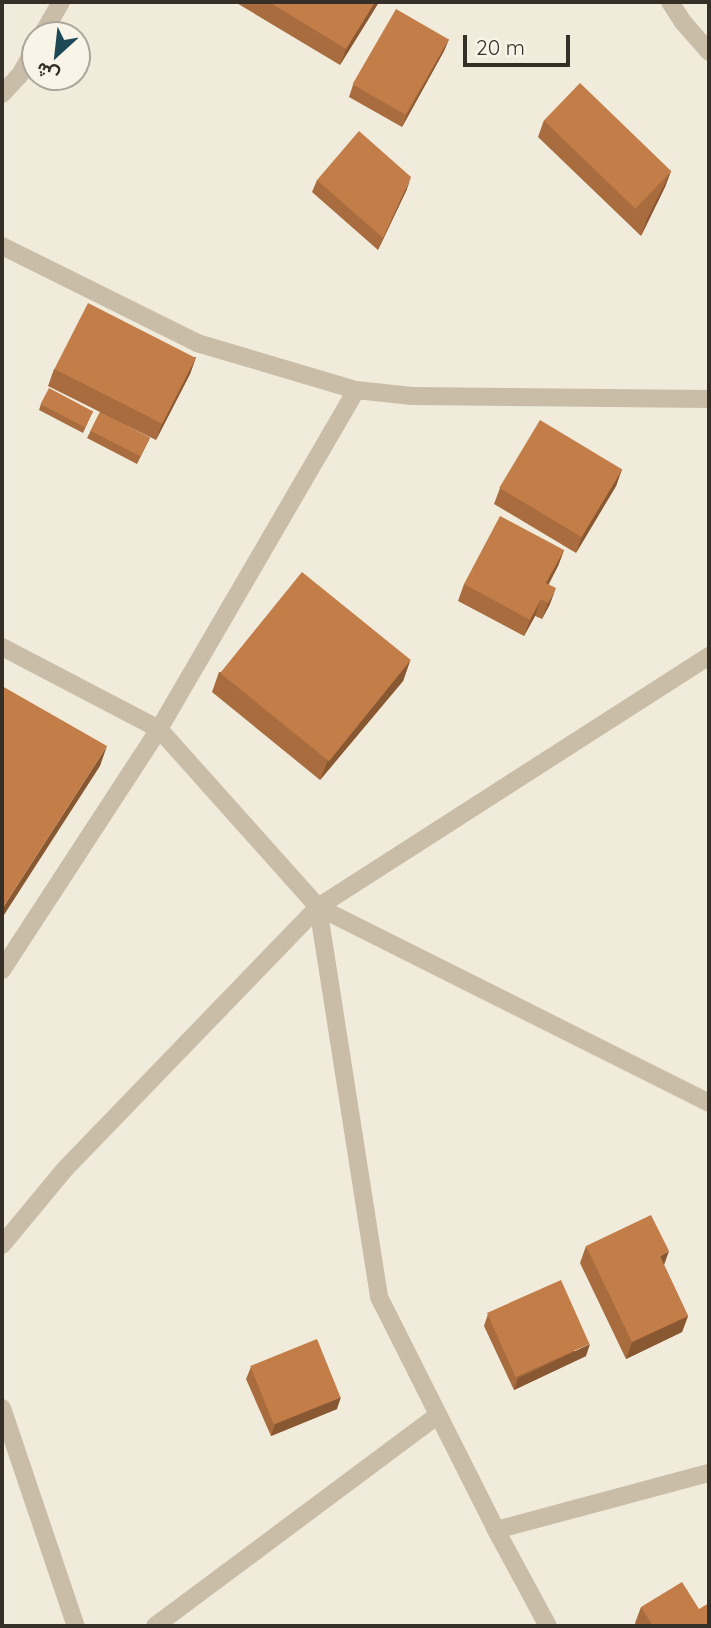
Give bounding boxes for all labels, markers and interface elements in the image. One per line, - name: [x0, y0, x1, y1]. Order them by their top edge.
- north arrow: [21, 21, 91, 91]
- scale bar: [466, 21, 573, 65]
- text: 20 m: [476, 34, 525, 60]
- text: ش: [32, 57, 63, 89]

